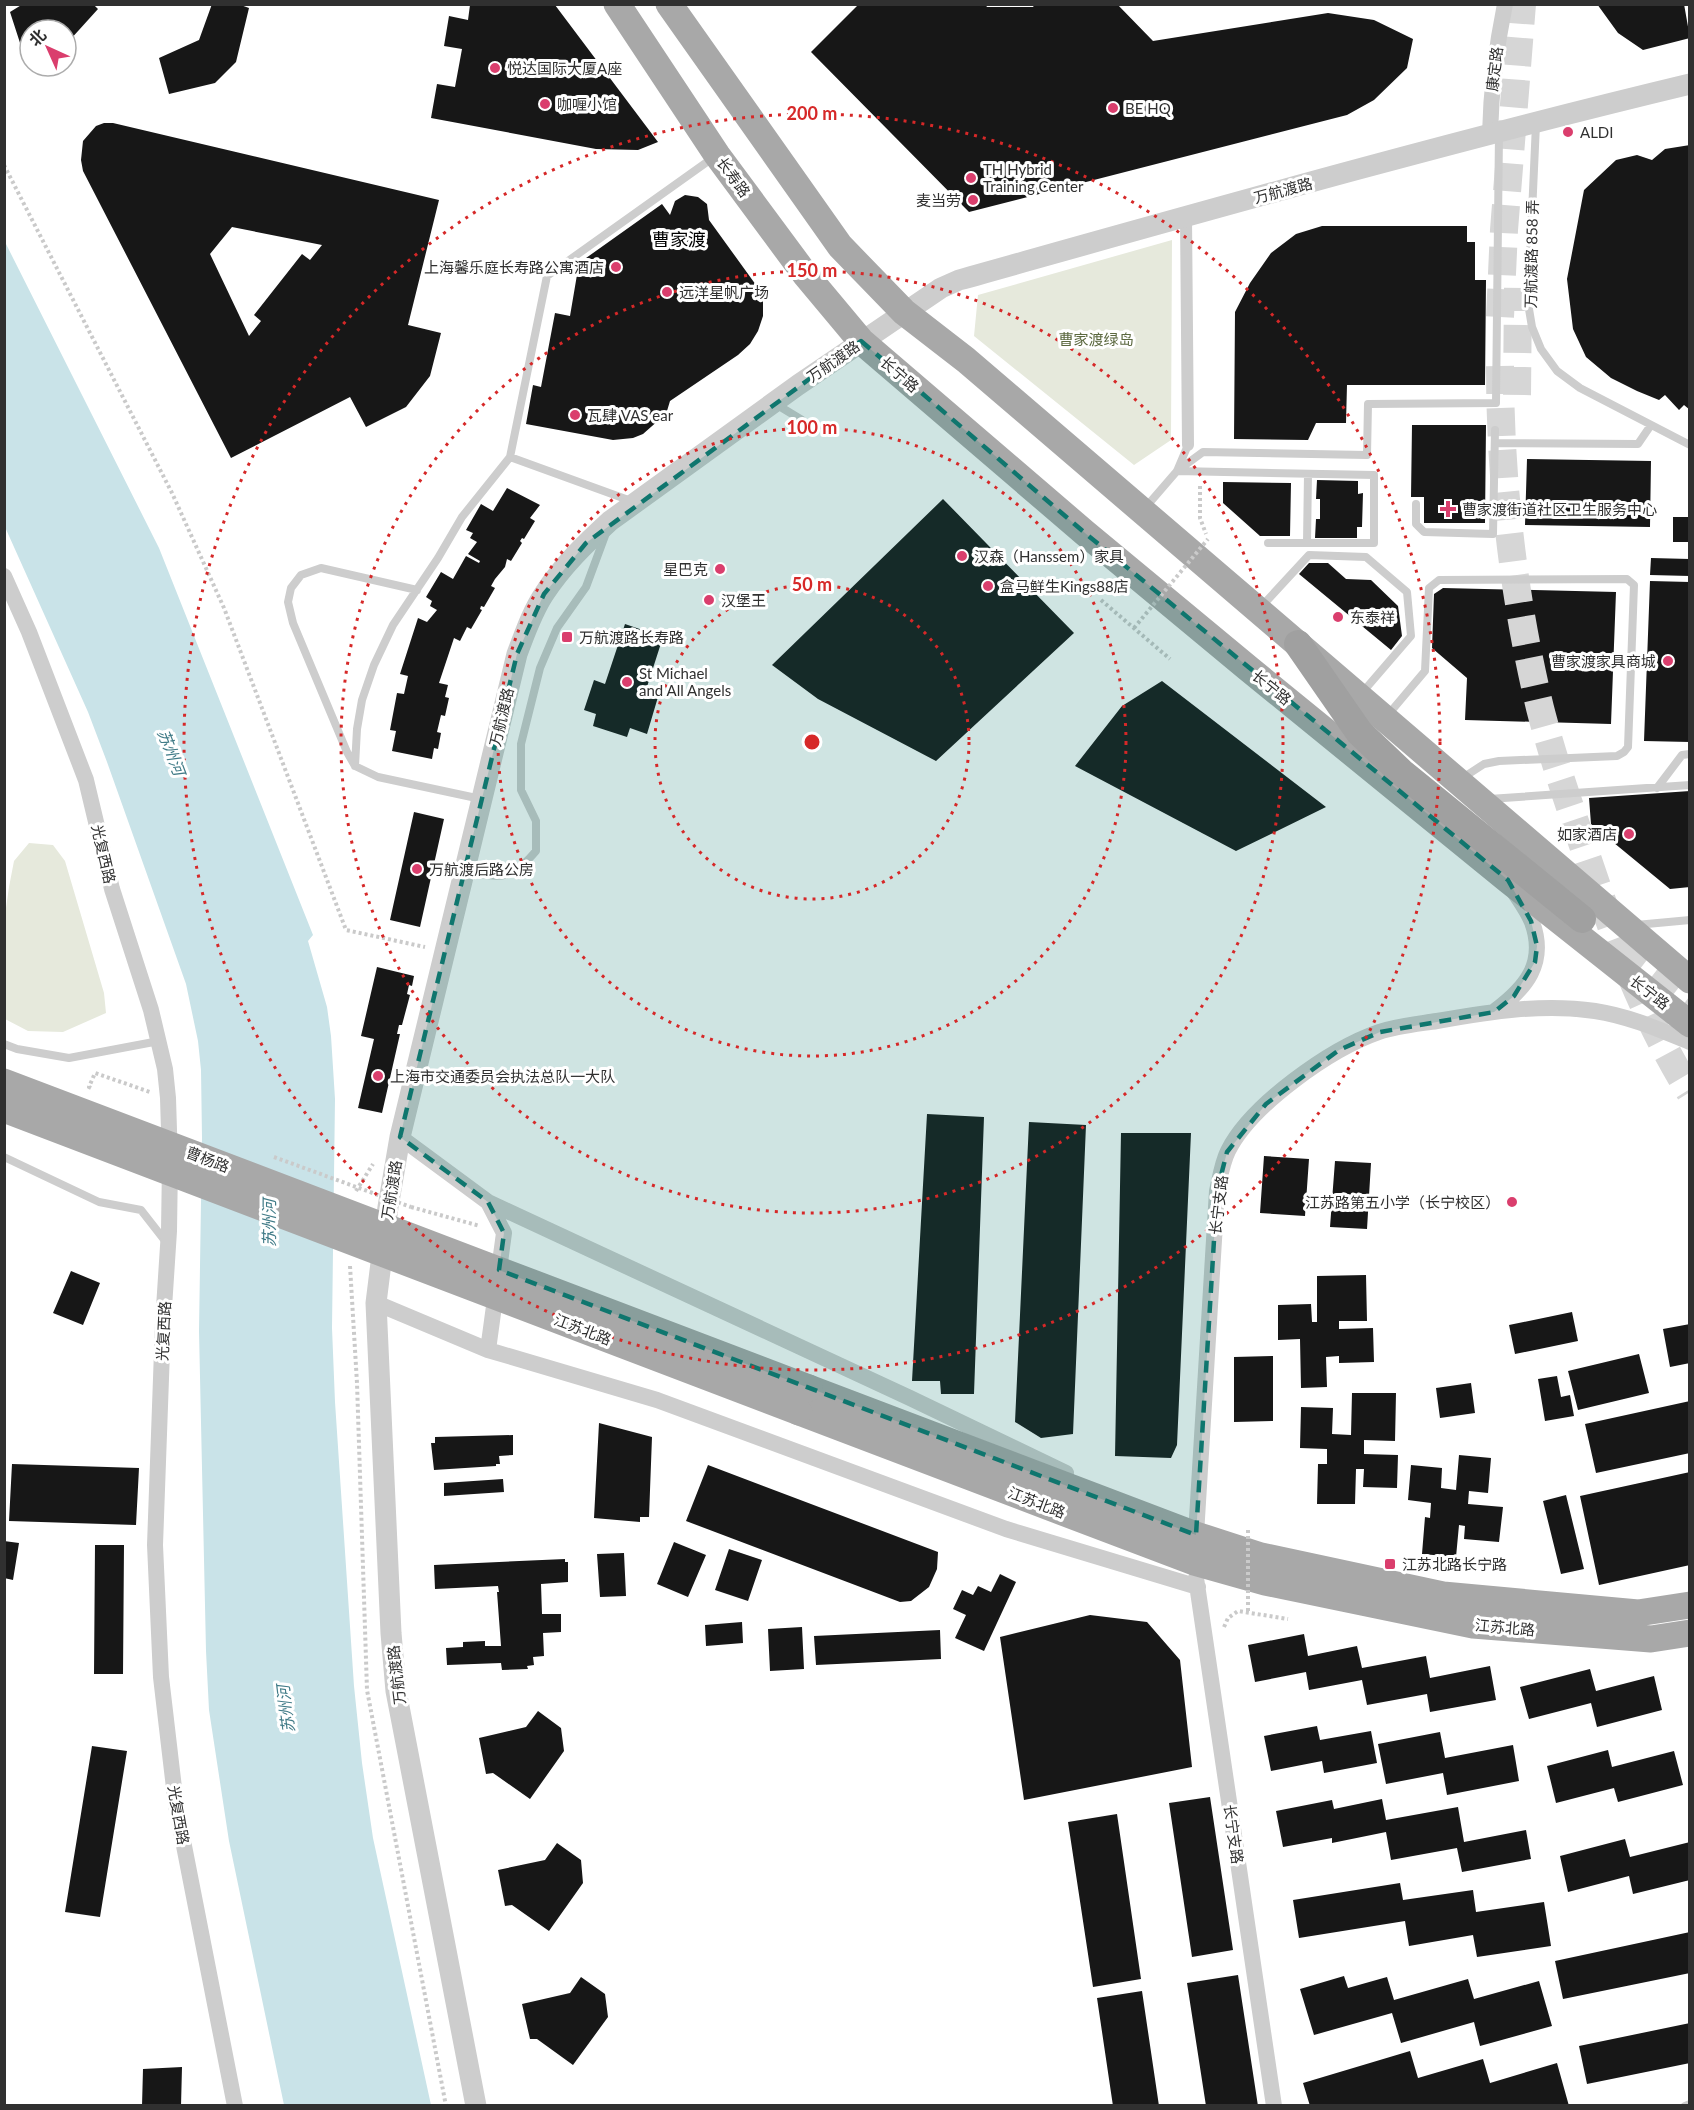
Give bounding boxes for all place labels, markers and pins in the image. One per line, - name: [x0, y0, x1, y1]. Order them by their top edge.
- place label: 悦达国际大厦A座: [507, 59, 622, 77]
- marker: 悦达国际大厦A座: [488, 61, 502, 75]
- place label: 咖喱小馆: [557, 95, 617, 113]
- marker: 咖喱小馆: [538, 97, 552, 111]
- place label: BE HQ: [1125, 99, 1171, 117]
- marker: BE HQ: [1106, 101, 1120, 115]
- place label: ALDI: [1580, 123, 1613, 141]
- marker: ALDI: [1561, 125, 1575, 139]
- place label: TH Hybrid Training Center: [983, 160, 1084, 195]
- marker: TH Hybrid Training Center: [964, 171, 978, 185]
- place label: 麦当劳: [916, 191, 961, 209]
- marker: 麦当劳: [966, 193, 980, 207]
- place label: 上海馨乐庭长寿路公寓酒店: [424, 258, 604, 276]
- marker: 上海馨乐庭长寿路公寓酒店: [609, 260, 623, 274]
- place label: 远洋星帆广场: [679, 283, 769, 301]
- marker: 远洋星帆广场: [660, 285, 674, 299]
- place label: 瓦肆 VAS ear: [587, 406, 674, 424]
- marker: 瓦肆 VAS ear: [568, 408, 582, 422]
- marker: 曹家渡街道社区卫生服务中心: [1439, 500, 1457, 518]
- place label: 曹家渡街道社区卫生服务中心: [1462, 500, 1657, 518]
- place label: 汉森（Hanssem）家具: [974, 547, 1124, 565]
- marker: 汉森（Hanssem）家具: [955, 549, 969, 563]
- place label: 星巴克: [663, 560, 708, 578]
- marker: 星巴克: [713, 562, 727, 576]
- place label: 盒马鲜生Kings88店: [1000, 577, 1129, 595]
- marker: 盒马鲜生Kings88店: [981, 579, 995, 593]
- place label: 汉堡王: [721, 591, 766, 609]
- marker: 汉堡王: [702, 593, 716, 607]
- place label: 东泰祥: [1350, 608, 1395, 626]
- marker: 东泰祥: [1331, 610, 1345, 624]
- place label: 万航渡路长寿路: [579, 628, 684, 646]
- marker: 万航渡路长寿路: [560, 630, 574, 644]
- place label: 曹家渡家具商城: [1551, 652, 1656, 670]
- marker: 曹家渡家具商城: [1661, 654, 1675, 668]
- place label: St Michael and All Angels: [639, 664, 731, 699]
- marker: St Michael and All Angels: [620, 675, 634, 689]
- centre of rings: [802, 732, 822, 752]
- place label: 如家酒店: [1557, 825, 1617, 843]
- marker: 如家酒店: [1622, 827, 1636, 841]
- place label: 万航渡后路公房: [429, 860, 534, 878]
- marker: 万航渡后路公房: [410, 862, 424, 876]
- place label: 上海市交通委员会执法总队一大队: [390, 1067, 615, 1085]
- marker: 上海市交通委员会执法总队一大队: [371, 1069, 385, 1083]
- place label: 江苏路第五小学（长宁校区）: [1305, 1193, 1500, 1211]
- marker: 江苏路第五小学（长宁校区）: [1505, 1195, 1519, 1209]
- place label: 江苏北路长宁路: [1402, 1555, 1507, 1573]
- marker: 江苏北路长宁路: [1383, 1557, 1397, 1571]

